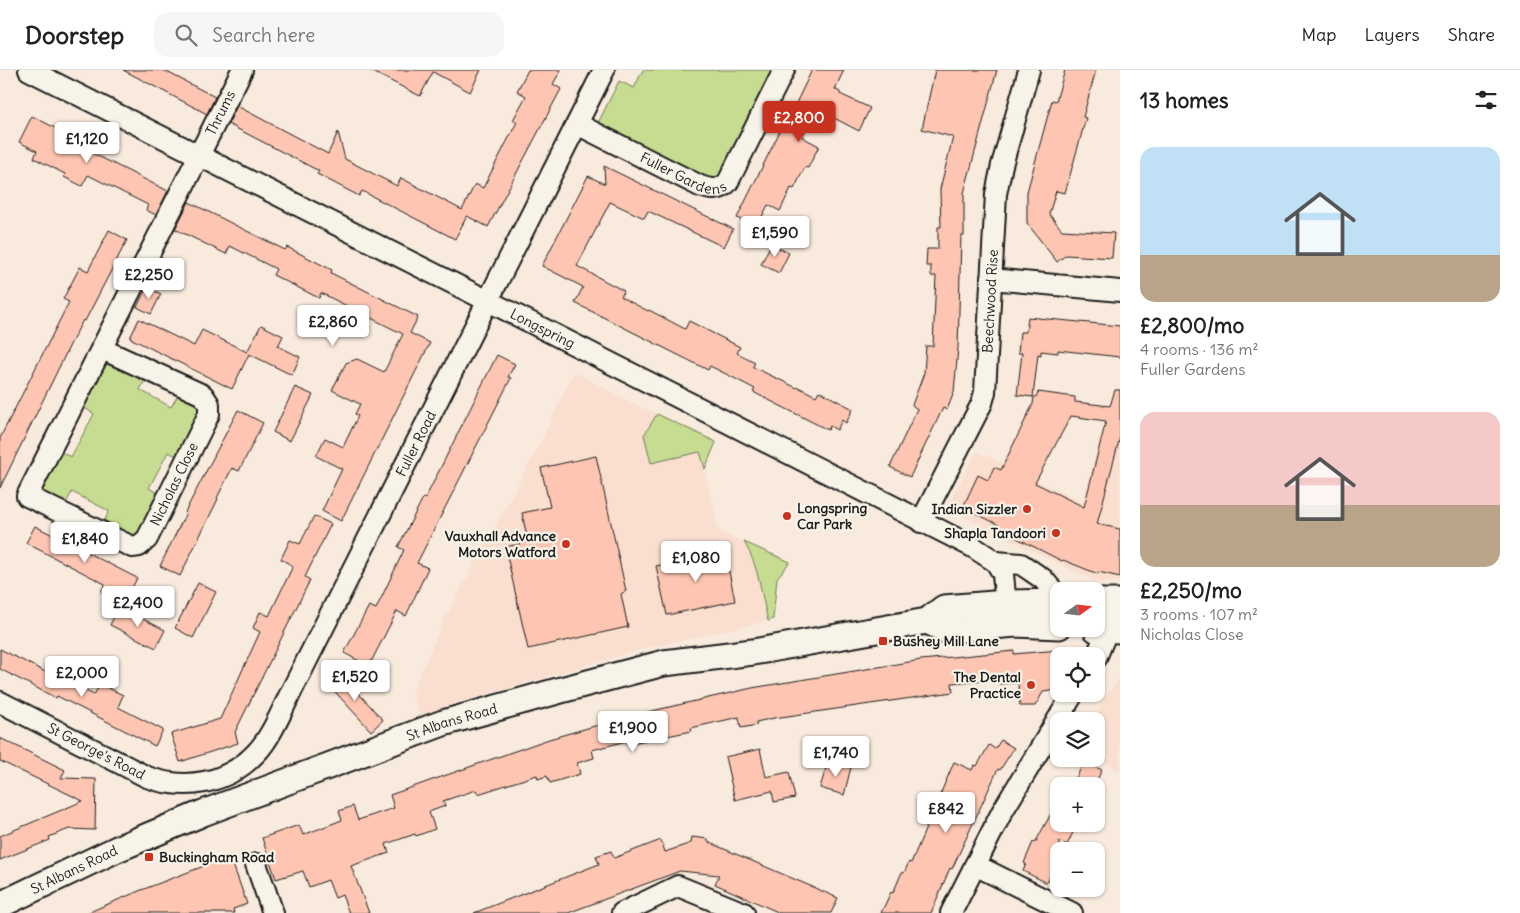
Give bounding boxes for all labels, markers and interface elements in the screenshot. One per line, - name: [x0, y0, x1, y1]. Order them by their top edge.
- search box: [154, 12, 504, 57]
- text: Doorstep: [25, 20, 124, 50]
- icon: search: [172, 21, 200, 49]
- text: Search here: [212, 23, 315, 47]
- text: Map: [1301, 23, 1336, 46]
- text: Layers: [1364, 23, 1420, 46]
- text: Share: [1448, 23, 1495, 46]
- icon: filters: [1472, 86, 1500, 114]
- street label: Thrums: [202, 87, 239, 138]
- text: 13 homes: [1140, 87, 1228, 114]
- pin: £2,800: [758, 100, 840, 143]
- text: £2,800: [774, 107, 824, 127]
- pin: £1,120: [46, 122, 128, 164]
- text: £1,120: [65, 128, 109, 148]
- street label: Fuller Gardens: [637, 148, 730, 198]
- icon: home: [1275, 179, 1365, 269]
- pin: £1,590: [734, 216, 816, 258]
- text: £1,590: [751, 222, 799, 242]
- street label: Beechwood Rise: [978, 249, 1002, 354]
- pin: £2,250: [108, 258, 190, 300]
- text: £2,250: [124, 264, 174, 284]
- pin: £2,860: [292, 304, 374, 347]
- street label: Longspring: [507, 305, 578, 352]
- text: £2,860: [308, 311, 358, 331]
- text: £2,800/mo: [1140, 312, 1244, 339]
- text: 4 rooms · 136 m²: [1140, 339, 1258, 359]
- text: Fuller Gardens: [1140, 359, 1245, 379]
- street label: Fuller Road: [392, 408, 440, 480]
- street label: Nicholas Close: [146, 439, 202, 529]
- icon: home: [1275, 444, 1365, 534]
- place label: Longspring Car Park: [797, 499, 868, 533]
- place label: Indian Sizzler: [931, 500, 1017, 518]
- marker: Indian Sizzler: [1021, 503, 1033, 515]
- marker: Longspring Car Park: [781, 510, 793, 522]
- pin: £1,840: [44, 522, 126, 564]
- place label: Shapla Tandoori: [944, 524, 1046, 542]
- place label: Vauxhall Advance Motors Watford: [445, 527, 557, 561]
- marker: Shapla Tandoori: [1050, 527, 1062, 539]
- text: £1,840: [61, 528, 109, 548]
- marker: Vauxhall Advance Motors Watford: [560, 538, 572, 550]
- pin: £1,080: [655, 540, 737, 583]
- text: £1,080: [672, 547, 720, 567]
- text: £2,250/mo: [1140, 577, 1242, 604]
- north arrow: [1050, 582, 1105, 638]
- map controls: [1050, 582, 1105, 897]
- pin: £2,400: [97, 586, 179, 628]
- text: £2,400: [113, 592, 163, 612]
- text: 3 rooms · 107 m²: [1140, 604, 1258, 624]
- text: Nicholas Close: [1140, 624, 1244, 644]
- place label: Bushey Mill Lane: [893, 632, 999, 650]
- marker: Bushey Mill Lane: [877, 635, 889, 647]
- button: locate: [1050, 647, 1105, 702]
- pin: £2,000: [41, 656, 123, 698]
- pin: £1,520: [314, 660, 396, 702]
- text: £2,000: [56, 662, 108, 682]
- text: £1,520: [332, 666, 378, 686]
- place label: The Dental Practice: [953, 668, 1021, 702]
- marker: The Dental Practice: [1025, 679, 1037, 691]
- street label: St Albans Road: [404, 699, 499, 745]
- pin: £1,900: [592, 710, 674, 753]
- button: layers: [1050, 712, 1105, 767]
- text: £1,900: [609, 717, 657, 737]
- street label: St George's Road: [44, 719, 148, 783]
- pin: £1,740: [795, 736, 877, 778]
- text: £1,740: [813, 742, 859, 762]
- button: +: [1050, 777, 1105, 832]
- pin: £842: [916, 792, 976, 834]
- text: £842: [928, 798, 964, 818]
- street label: St Albans Road: [28, 841, 120, 898]
- button: −: [1050, 842, 1105, 897]
- place label: Buckingham Road: [159, 848, 275, 866]
- marker: Buckingham Road: [143, 851, 155, 863]

